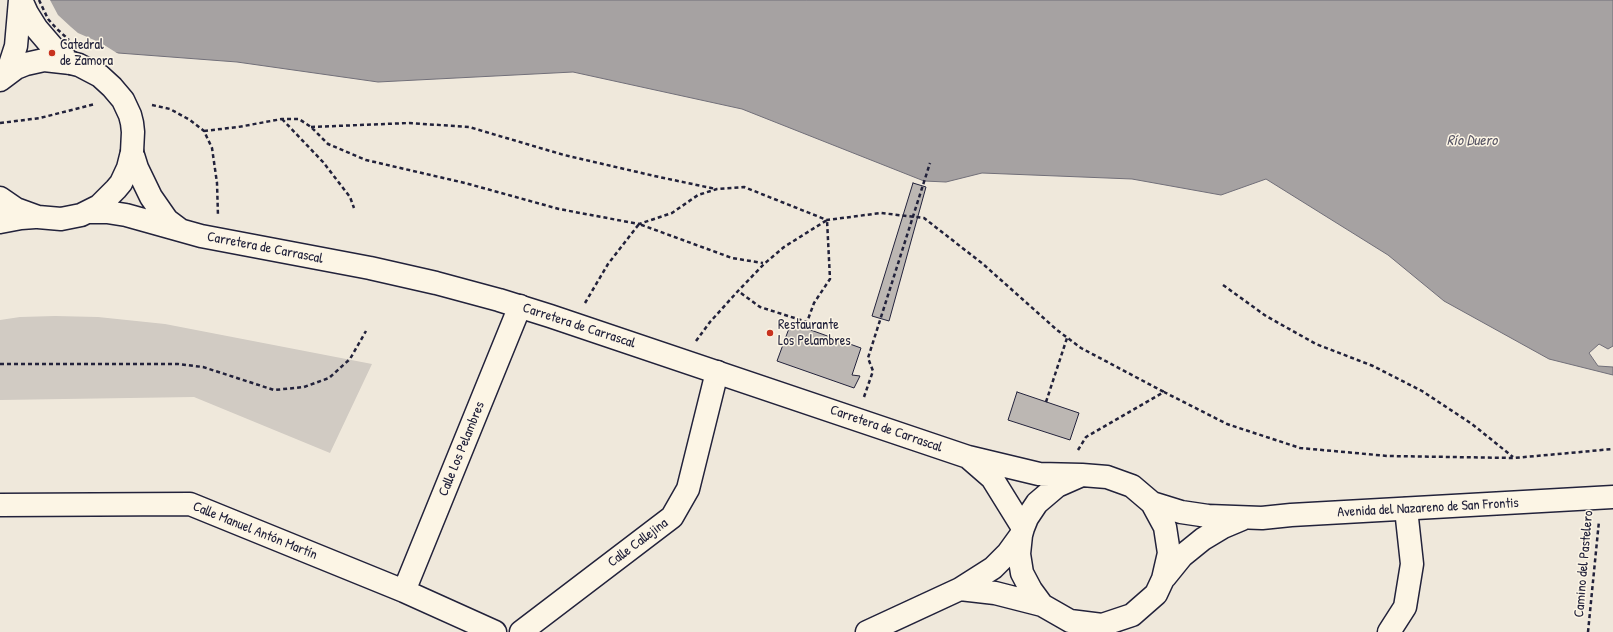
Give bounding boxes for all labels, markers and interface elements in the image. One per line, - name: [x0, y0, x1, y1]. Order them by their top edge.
- place label: Catedral de Zamora: [60, 37, 113, 70]
- marker: Catedral de Zamora: [47, 48, 57, 58]
- water label: Río Duero: [1447, 132, 1497, 150]
- street label: Carretera de Carrascal: [206, 229, 324, 267]
- street label: Carretera de Carrascal: [520, 300, 638, 352]
- place label: Restaurante Los Pelambres: [778, 317, 851, 350]
- marker: Restaurante Los Pelambres: [765, 328, 775, 338]
- street label: Calle Los Pelambres: [435, 399, 489, 499]
- street label: Carretera de Carrascal: [828, 402, 944, 456]
- street label: Avenida del Nazareno de San Frontis: [1337, 495, 1519, 521]
- street label: Calle Manuel Antón Martín: [190, 498, 320, 564]
- street label: Camino del Pastelero: [1571, 510, 1597, 618]
- street label: Calle Callejina: [605, 515, 671, 571]

